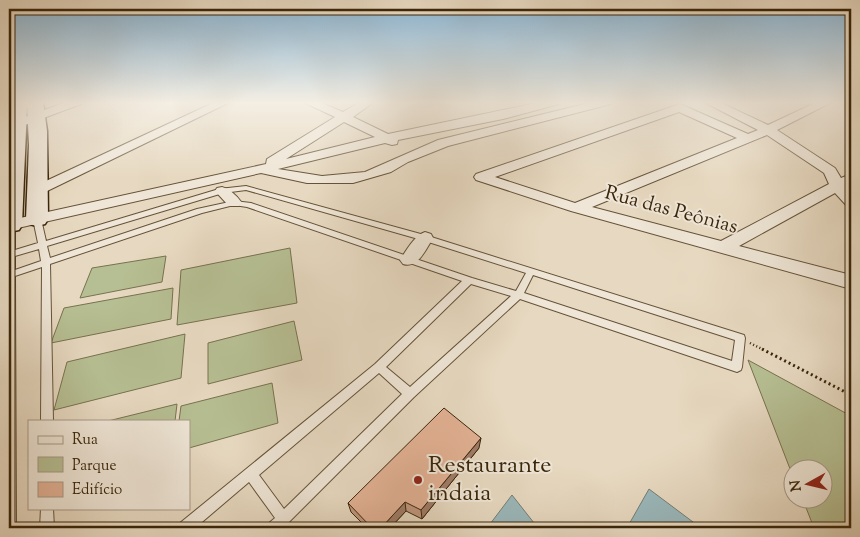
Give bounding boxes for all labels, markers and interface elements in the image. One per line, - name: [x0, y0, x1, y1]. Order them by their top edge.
- street label: Rua das Peônias: [601, 179, 741, 243]
- legend: [28, 420, 190, 510]
- text: Rua: [72, 430, 98, 451]
- place label: Restaurante indaia: [428, 449, 551, 511]
- text: Parque: [72, 456, 116, 477]
- north arrow: [782, 460, 832, 510]
- marker: Restaurante indaia: [412, 474, 424, 486]
- text: N: [786, 479, 808, 492]
- text: Edifício: [72, 480, 122, 501]

